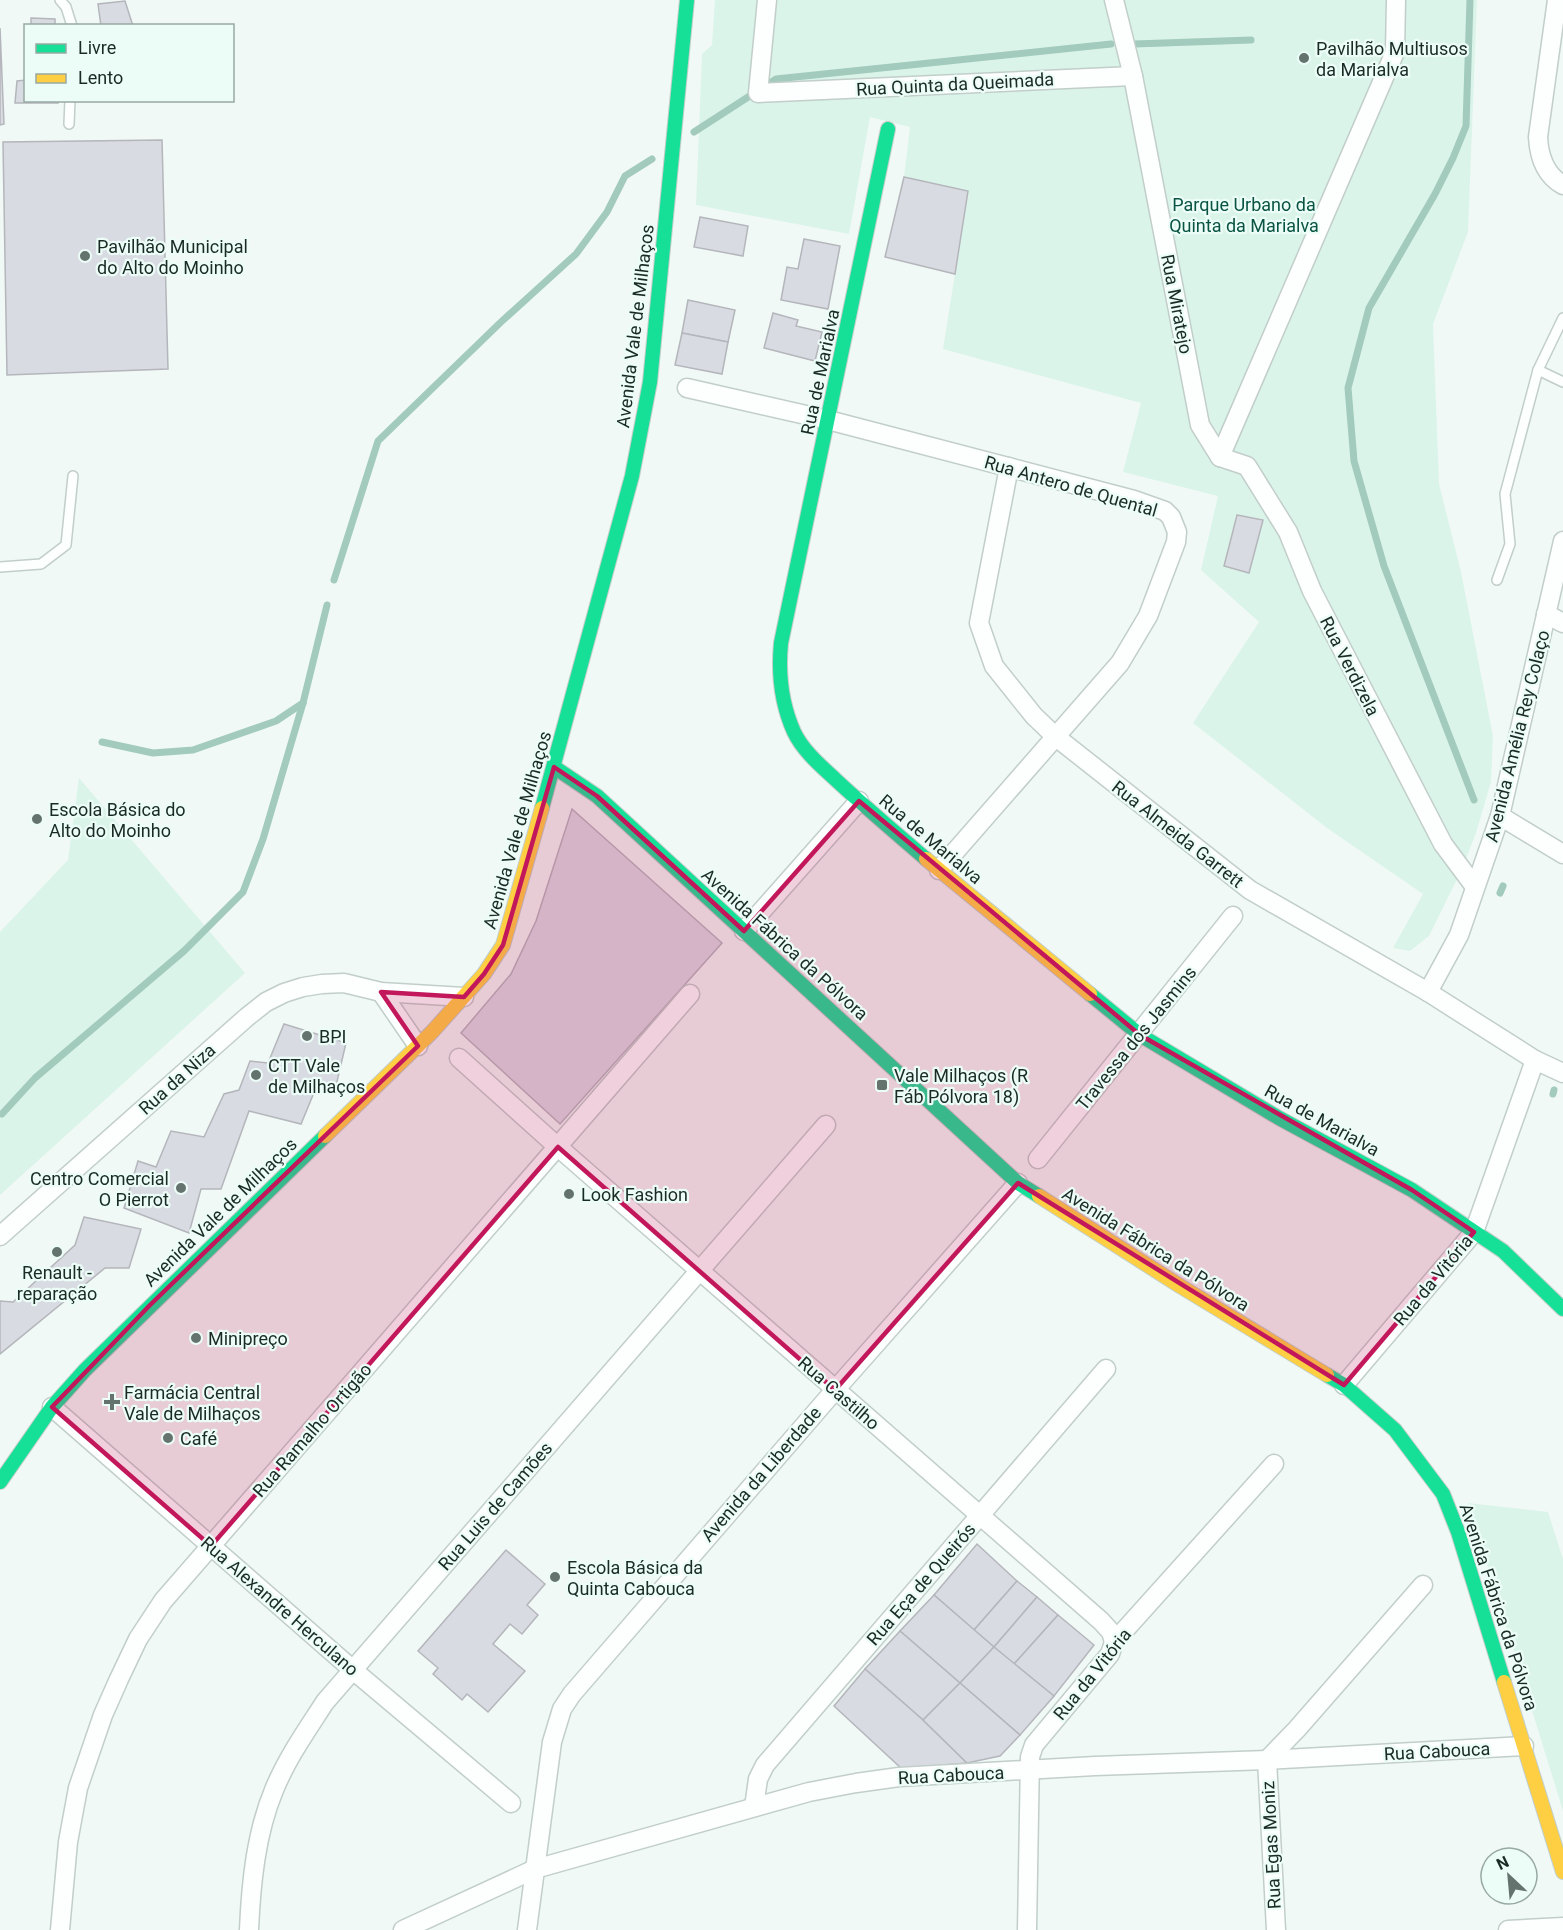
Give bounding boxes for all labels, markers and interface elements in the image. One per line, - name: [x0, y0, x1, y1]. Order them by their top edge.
- legend: [24, 24, 234, 102]
- text: Livre: [78, 37, 116, 58]
- place label: Pavilhão Multiusos da Marialva: [1316, 38, 1468, 80]
- marker: Pavilhão Multiusos da Marialva: [1297, 51, 1311, 65]
- text: Lento: [78, 67, 123, 88]
- street label: Rua Quinta da Queimada: [855, 68, 1055, 100]
- park label: Parque Urbano da Quinta da Marialva: [1169, 194, 1319, 236]
- street label: Avenida Vale de Milhaços: [612, 223, 658, 429]
- place label: Pavilhão Municipal do Alto do Moinho: [97, 236, 248, 278]
- marker: Pavilhão Municipal do Alto do Moinho: [78, 249, 92, 263]
- street label: Rua Miratejo: [1157, 252, 1197, 356]
- street label: Rua de Marialva: [796, 307, 844, 437]
- street label: Rua Antero de Quental: [982, 451, 1160, 521]
- street label: Rua Verdizela: [1316, 613, 1384, 719]
- street label: Avenida Amélia Rey Colaço: [1480, 628, 1554, 844]
- street label: Avenida Vale de Milhaços: [479, 729, 555, 931]
- street label: Rua Almeida Garrett: [1108, 776, 1248, 892]
- street label: Rua de Marialva: [875, 790, 987, 888]
- place label: Escola Básica do Alto do Moinho: [49, 799, 186, 841]
- marker: Escola Básica do Alto do Moinho: [30, 812, 44, 826]
- street label: Avenida Fábrica da Pólvora: [698, 864, 872, 1024]
- street label: Travessa dos Jasmins: [1071, 962, 1201, 1114]
- place label: BPI: [319, 1026, 346, 1047]
- marker: BPI: [300, 1029, 314, 1043]
- street label: Rua da Niza: [134, 1039, 220, 1119]
- place label: CTT Vale de Milhaços: [268, 1055, 365, 1097]
- place label: Vale Milhaços (R Fáb Pólvora 18): [894, 1065, 1028, 1108]
- marker: CTT Vale de Milhaços: [249, 1068, 263, 1082]
- marker: Vale Milhaços (R Fáb Pólvora 18): [875, 1078, 889, 1092]
- street label: Rua de Marialva: [1261, 1080, 1383, 1160]
- street label: Avenida Vale de Milhaços: [139, 1133, 301, 1291]
- place label: Centro Comercial O Pierrot: [30, 1168, 169, 1210]
- marker: Centro Comercial O Pierrot: [174, 1181, 188, 1195]
- street label: Avenida Fábrica da Pólvora: [1059, 1183, 1253, 1315]
- place label: Look Fashion: [581, 1184, 688, 1205]
- marker: Look Fashion: [562, 1187, 576, 1201]
- street label: Rua da Vitória: [1389, 1230, 1477, 1330]
- marker: Renault - reparação: [50, 1245, 64, 1259]
- place label: Renault - reparação: [17, 1262, 97, 1304]
- place label: Minipreço: [208, 1328, 288, 1349]
- marker: Minipreço: [189, 1331, 203, 1345]
- street label: Rua Castilho: [794, 1352, 884, 1434]
- street label: Rua Ramalho Ortigão: [248, 1359, 376, 1501]
- place label: Farmácia Central Vale de Milhaços: [124, 1382, 261, 1424]
- marker: Farmácia Central Vale de Milhaços: [105, 1395, 119, 1409]
- street label: Avenida da Liberdade: [697, 1402, 825, 1546]
- place label: Café: [180, 1428, 217, 1449]
- marker: Café: [161, 1431, 175, 1445]
- street label: Rua Luis de Camões: [434, 1438, 556, 1574]
- street label: Avenida Fábrica da Pólvora: [1456, 1501, 1542, 1713]
- street label: Rua Eça de Queirós: [862, 1519, 980, 1649]
- street label: Rua Alexandre Herculano: [197, 1532, 363, 1680]
- place label: Escola Básica da Quinta Cabouca: [567, 1557, 703, 1599]
- marker: Escola Básica da Quinta Cabouca: [548, 1570, 562, 1584]
- street label: Rua da Vitória: [1049, 1624, 1135, 1724]
- street label: Rua Cabouca: [1383, 1738, 1491, 1764]
- street label: Rua Cabouca: [897, 1762, 1005, 1788]
- street label: Rua Egas Moniz: [1257, 1780, 1285, 1910]
- north arrow: [1479, 1846, 1539, 1906]
- text: N: [1493, 1852, 1512, 1874]

